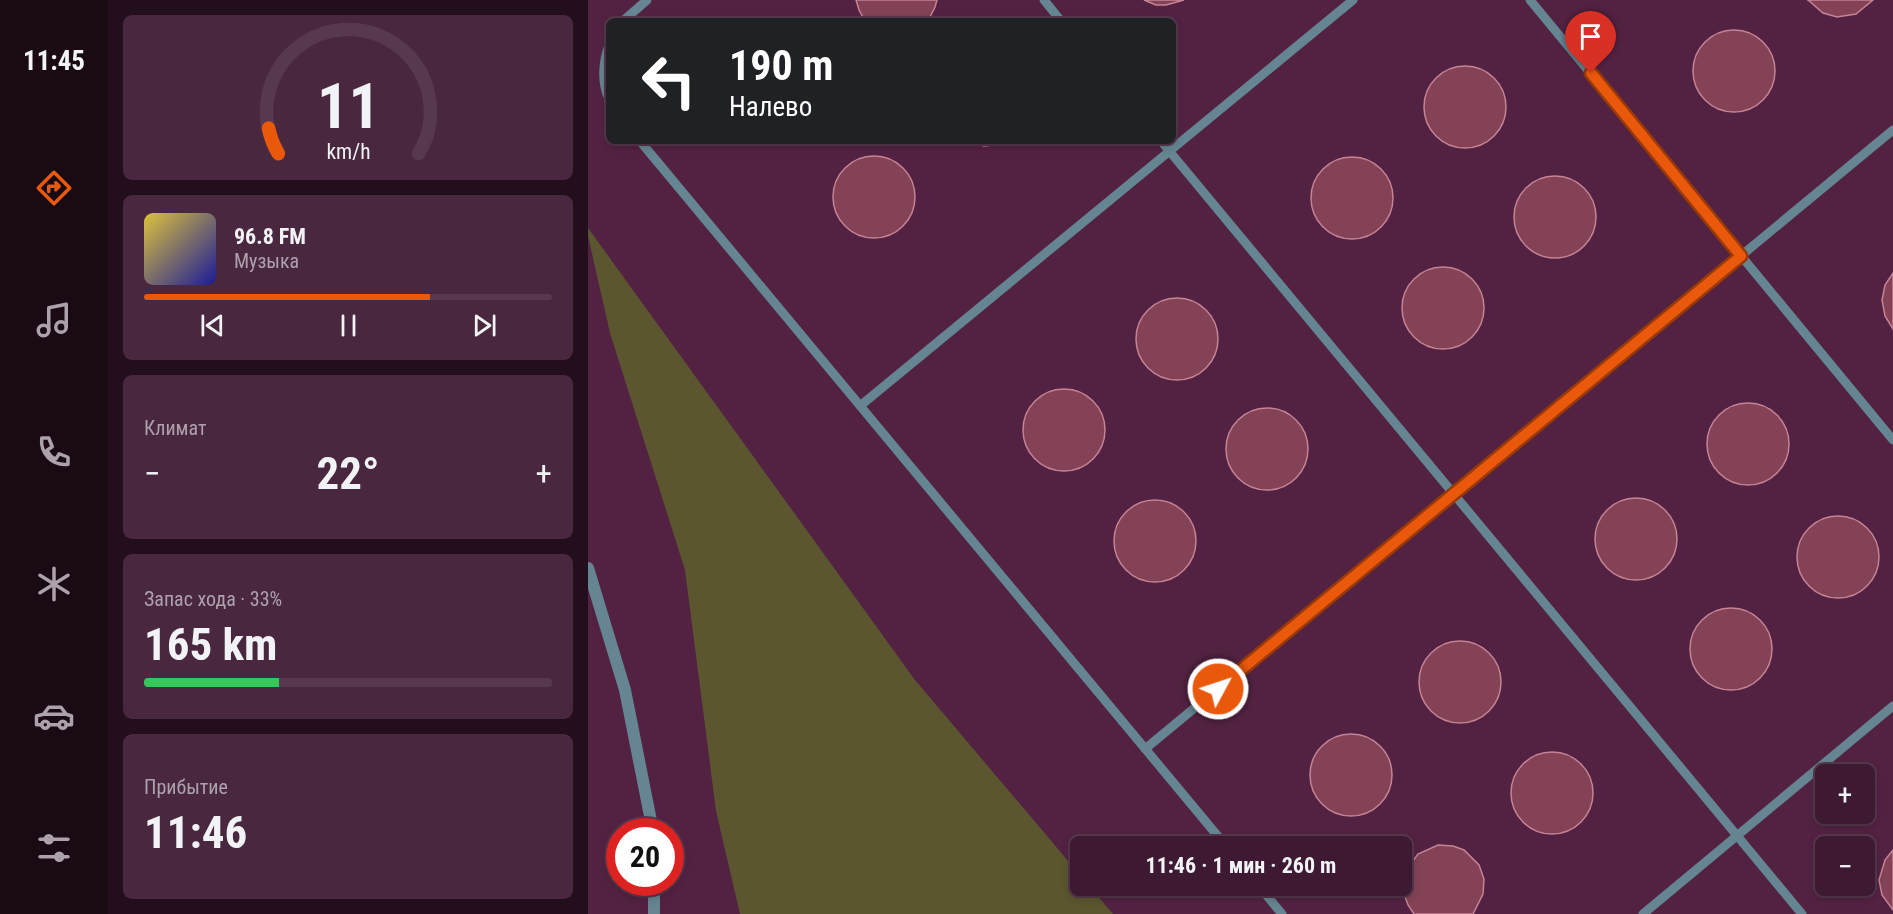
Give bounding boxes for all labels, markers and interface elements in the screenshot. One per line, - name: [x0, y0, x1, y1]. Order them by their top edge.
- pin: [1565, 11, 1616, 73]
- icon: arrive: [1574, 20, 1607, 53]
- text: 190 m: [729, 41, 834, 90]
- icon: left: [630, 42, 708, 120]
- text: 11:45: [23, 45, 85, 77]
- text: 11: [316, 71, 380, 144]
- text: Налево: [729, 91, 812, 123]
- text: km/h: [326, 140, 370, 165]
- icon: directions: [33, 167, 75, 209]
- text: 96.8 FM: [234, 224, 306, 249]
- text: Музыка: [234, 249, 299, 273]
- icon: music: [33, 299, 75, 341]
- icon: previous: [196, 309, 229, 342]
- icon: pause: [332, 309, 365, 342]
- icon: next: [468, 309, 501, 342]
- text: Климат: [144, 416, 206, 440]
- icon: phone: [33, 431, 75, 473]
- text: 22°: [317, 447, 380, 500]
- text: −: [144, 454, 161, 493]
- text: +: [536, 454, 552, 493]
- icon: climate: [33, 563, 75, 605]
- text: Запас хода · 33%: [144, 587, 282, 611]
- text: 165 km: [144, 618, 277, 671]
- position arrow: [1186, 657, 1250, 721]
- icon: car: [33, 695, 75, 737]
- map controls: [1815, 764, 1875, 896]
- button: +: [1815, 764, 1875, 824]
- text: Прибытие: [144, 775, 228, 799]
- text: 11:46: [144, 806, 247, 859]
- speed limit sign: 20: [606, 818, 684, 896]
- icon: filters: [33, 827, 75, 869]
- button: −: [1815, 836, 1875, 896]
- text: 11:46 · 1 мин · 260 m: [1146, 853, 1336, 878]

